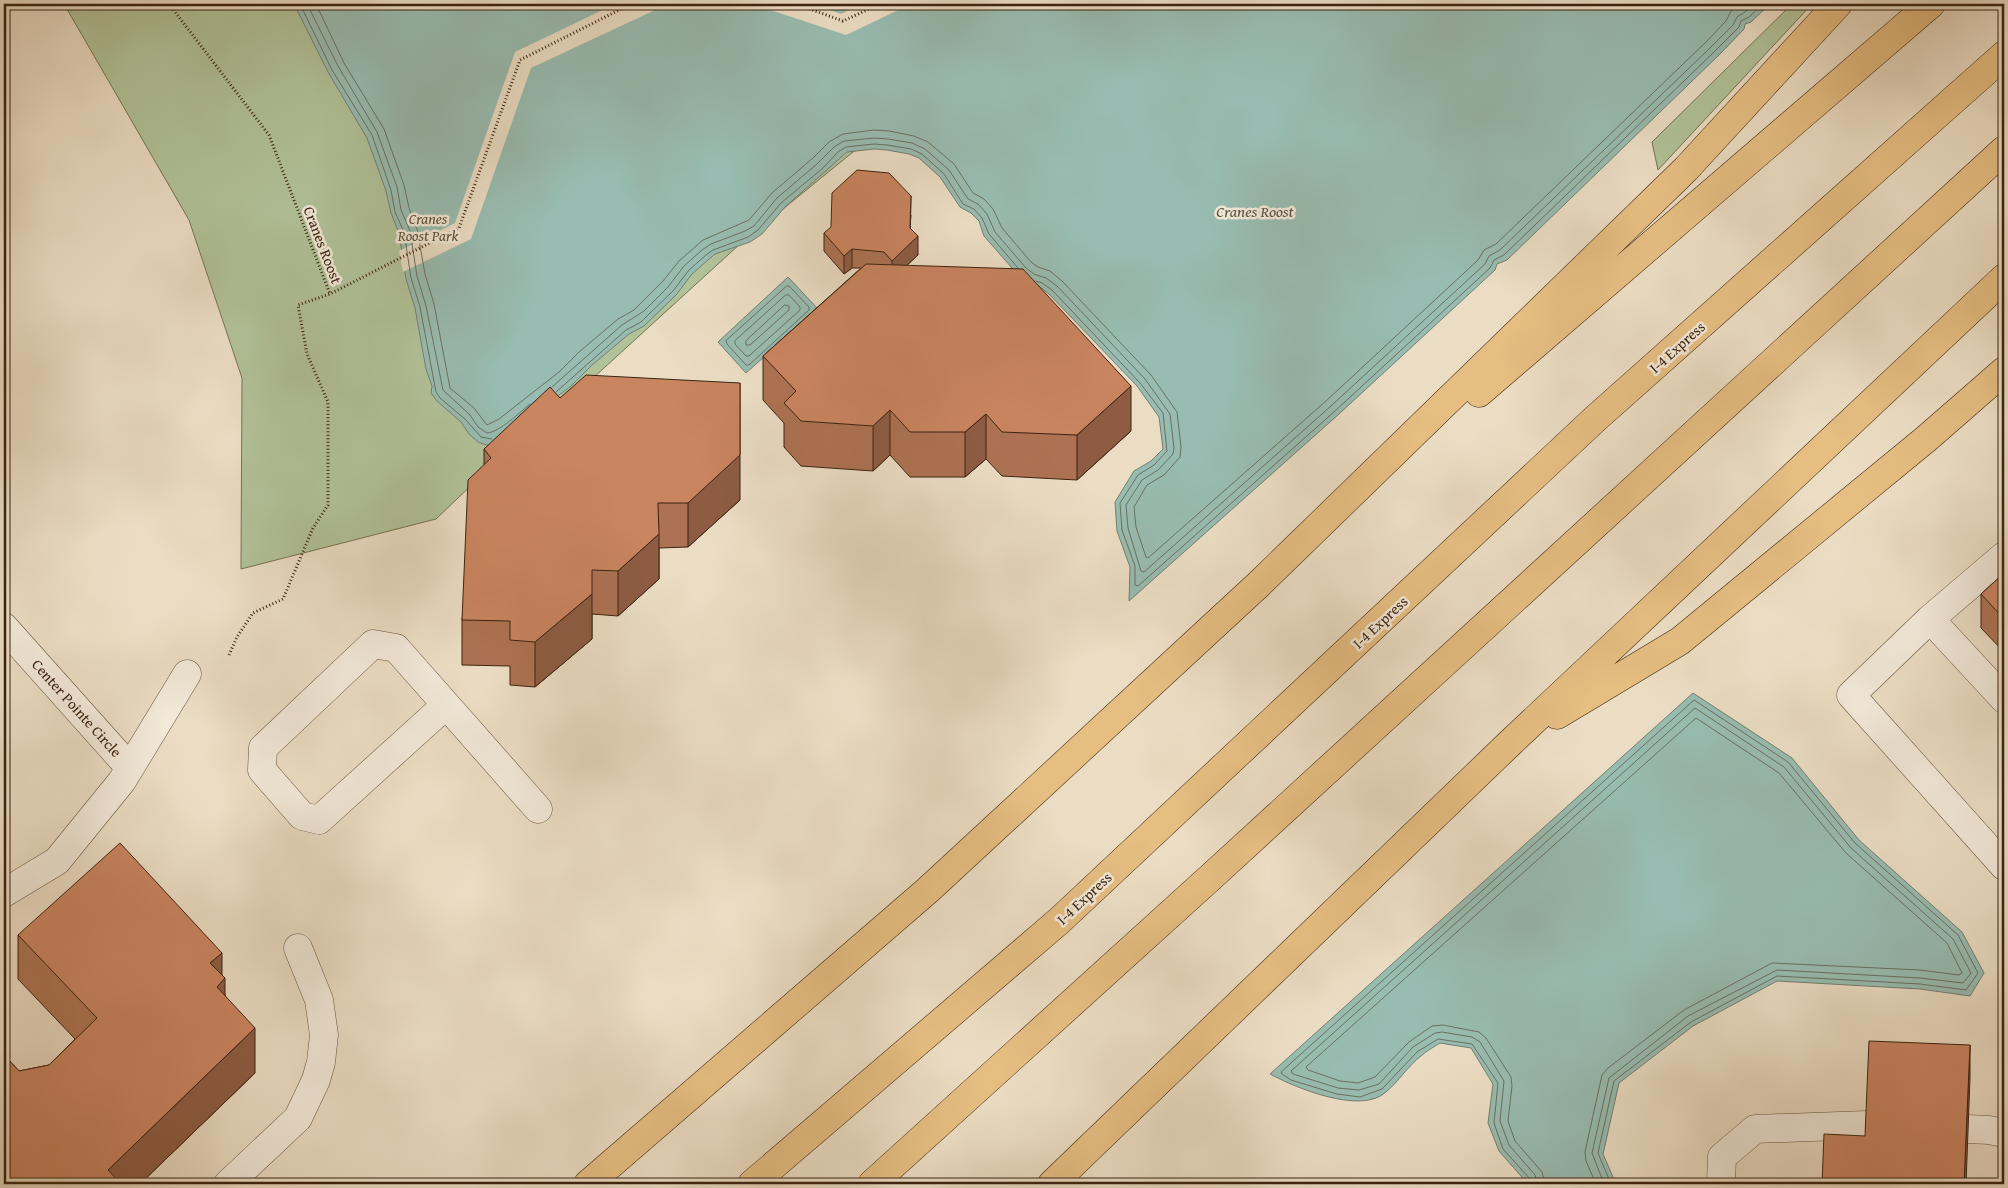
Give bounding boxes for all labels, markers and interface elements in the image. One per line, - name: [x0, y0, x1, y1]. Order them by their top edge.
- water label: Cranes Roost: [1216, 199, 1295, 223]
- street label: Cranes Roost: [299, 203, 348, 287]
- park label: Cranes Roost Park: [397, 208, 459, 246]
- street label: I-4 Express: [1645, 316, 1710, 378]
- street label: I-4 Express: [1348, 591, 1412, 653]
- street label: Center Pointe Circle: [27, 654, 127, 762]
- street label: I-4 Express: [1052, 867, 1116, 929]

